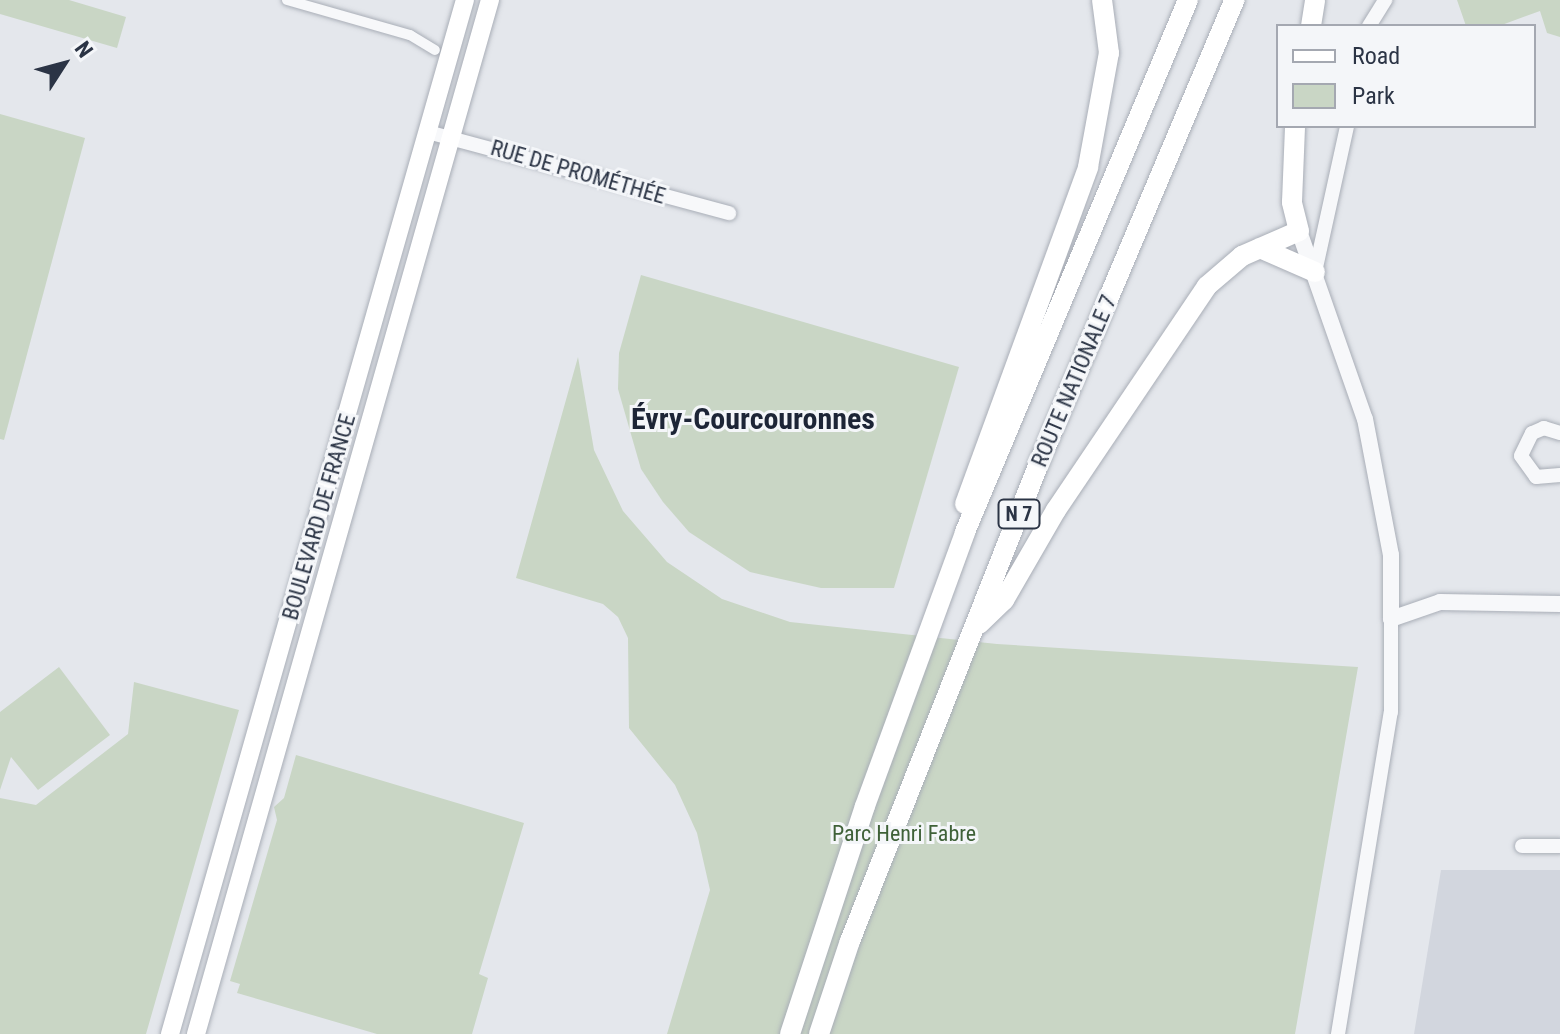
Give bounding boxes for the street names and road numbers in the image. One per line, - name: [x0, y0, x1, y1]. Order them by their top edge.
- street label: RUE DE PROMÉTHÉE: [488, 134, 668, 210]
- street label: ROUTE NATIONALE 7: [1026, 291, 1122, 471]
- street label: BOULEVARD DE FRANCE: [277, 411, 361, 623]
- road number: N 7: [997, 498, 1041, 530]

